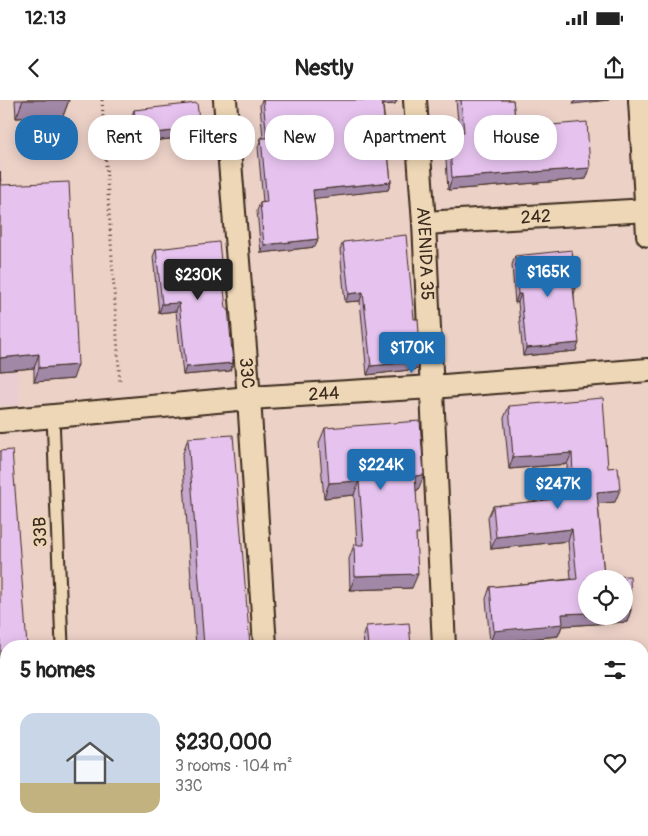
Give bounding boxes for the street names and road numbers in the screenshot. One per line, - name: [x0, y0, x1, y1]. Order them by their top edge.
- street label: 242: [520, 205, 552, 229]
- street label: AVENIDA 35: [411, 206, 439, 301]
- street label: 33C: [234, 357, 259, 390]
- street label: 244: [308, 382, 341, 406]
- street label: 33B: [28, 516, 53, 548]

